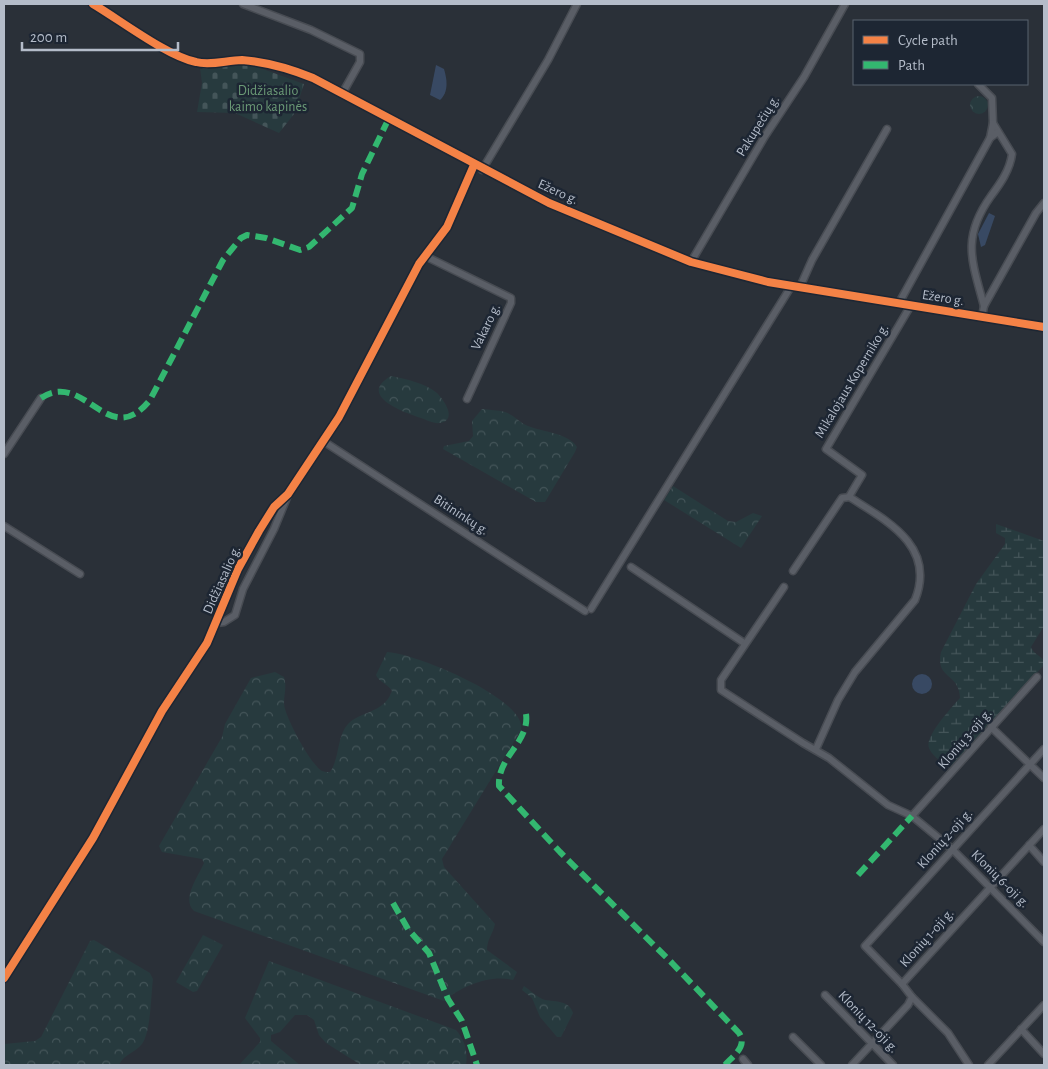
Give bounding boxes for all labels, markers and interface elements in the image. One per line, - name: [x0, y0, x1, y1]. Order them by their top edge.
- scale bar: [22, 20, 179, 52]
- legend: [853, 20, 1028, 85]
- text: 200 m: [30, 30, 67, 45]
- text: Cycle path: [898, 33, 958, 48]
- text: Path: [898, 58, 925, 73]
- park label: Didžiasalio kaimo kapinės: [229, 84, 307, 114]
- street label: Pakupečių g.: [734, 93, 782, 159]
- street label: Ežero g.: [536, 177, 580, 207]
- street label: Ežero g.: [921, 288, 965, 308]
- street label: Vakaro g.: [469, 302, 503, 352]
- street label: Mikalojaus Koperniko g.: [812, 321, 892, 441]
- street label: Bitininkų g.: [431, 492, 491, 538]
- street label: Didžiasalio g.: [201, 544, 243, 616]
- street label: Klonių 3-oji g.: [935, 706, 995, 772]
- street label: Klonių 2-oji g.: [915, 806, 975, 872]
- street label: Klonių 6-oji g.: [968, 847, 1032, 911]
- street label: Klonių 1-oji g.: [897, 906, 957, 970]
- street label: Klonių 12-oji g.: [835, 988, 901, 1056]

